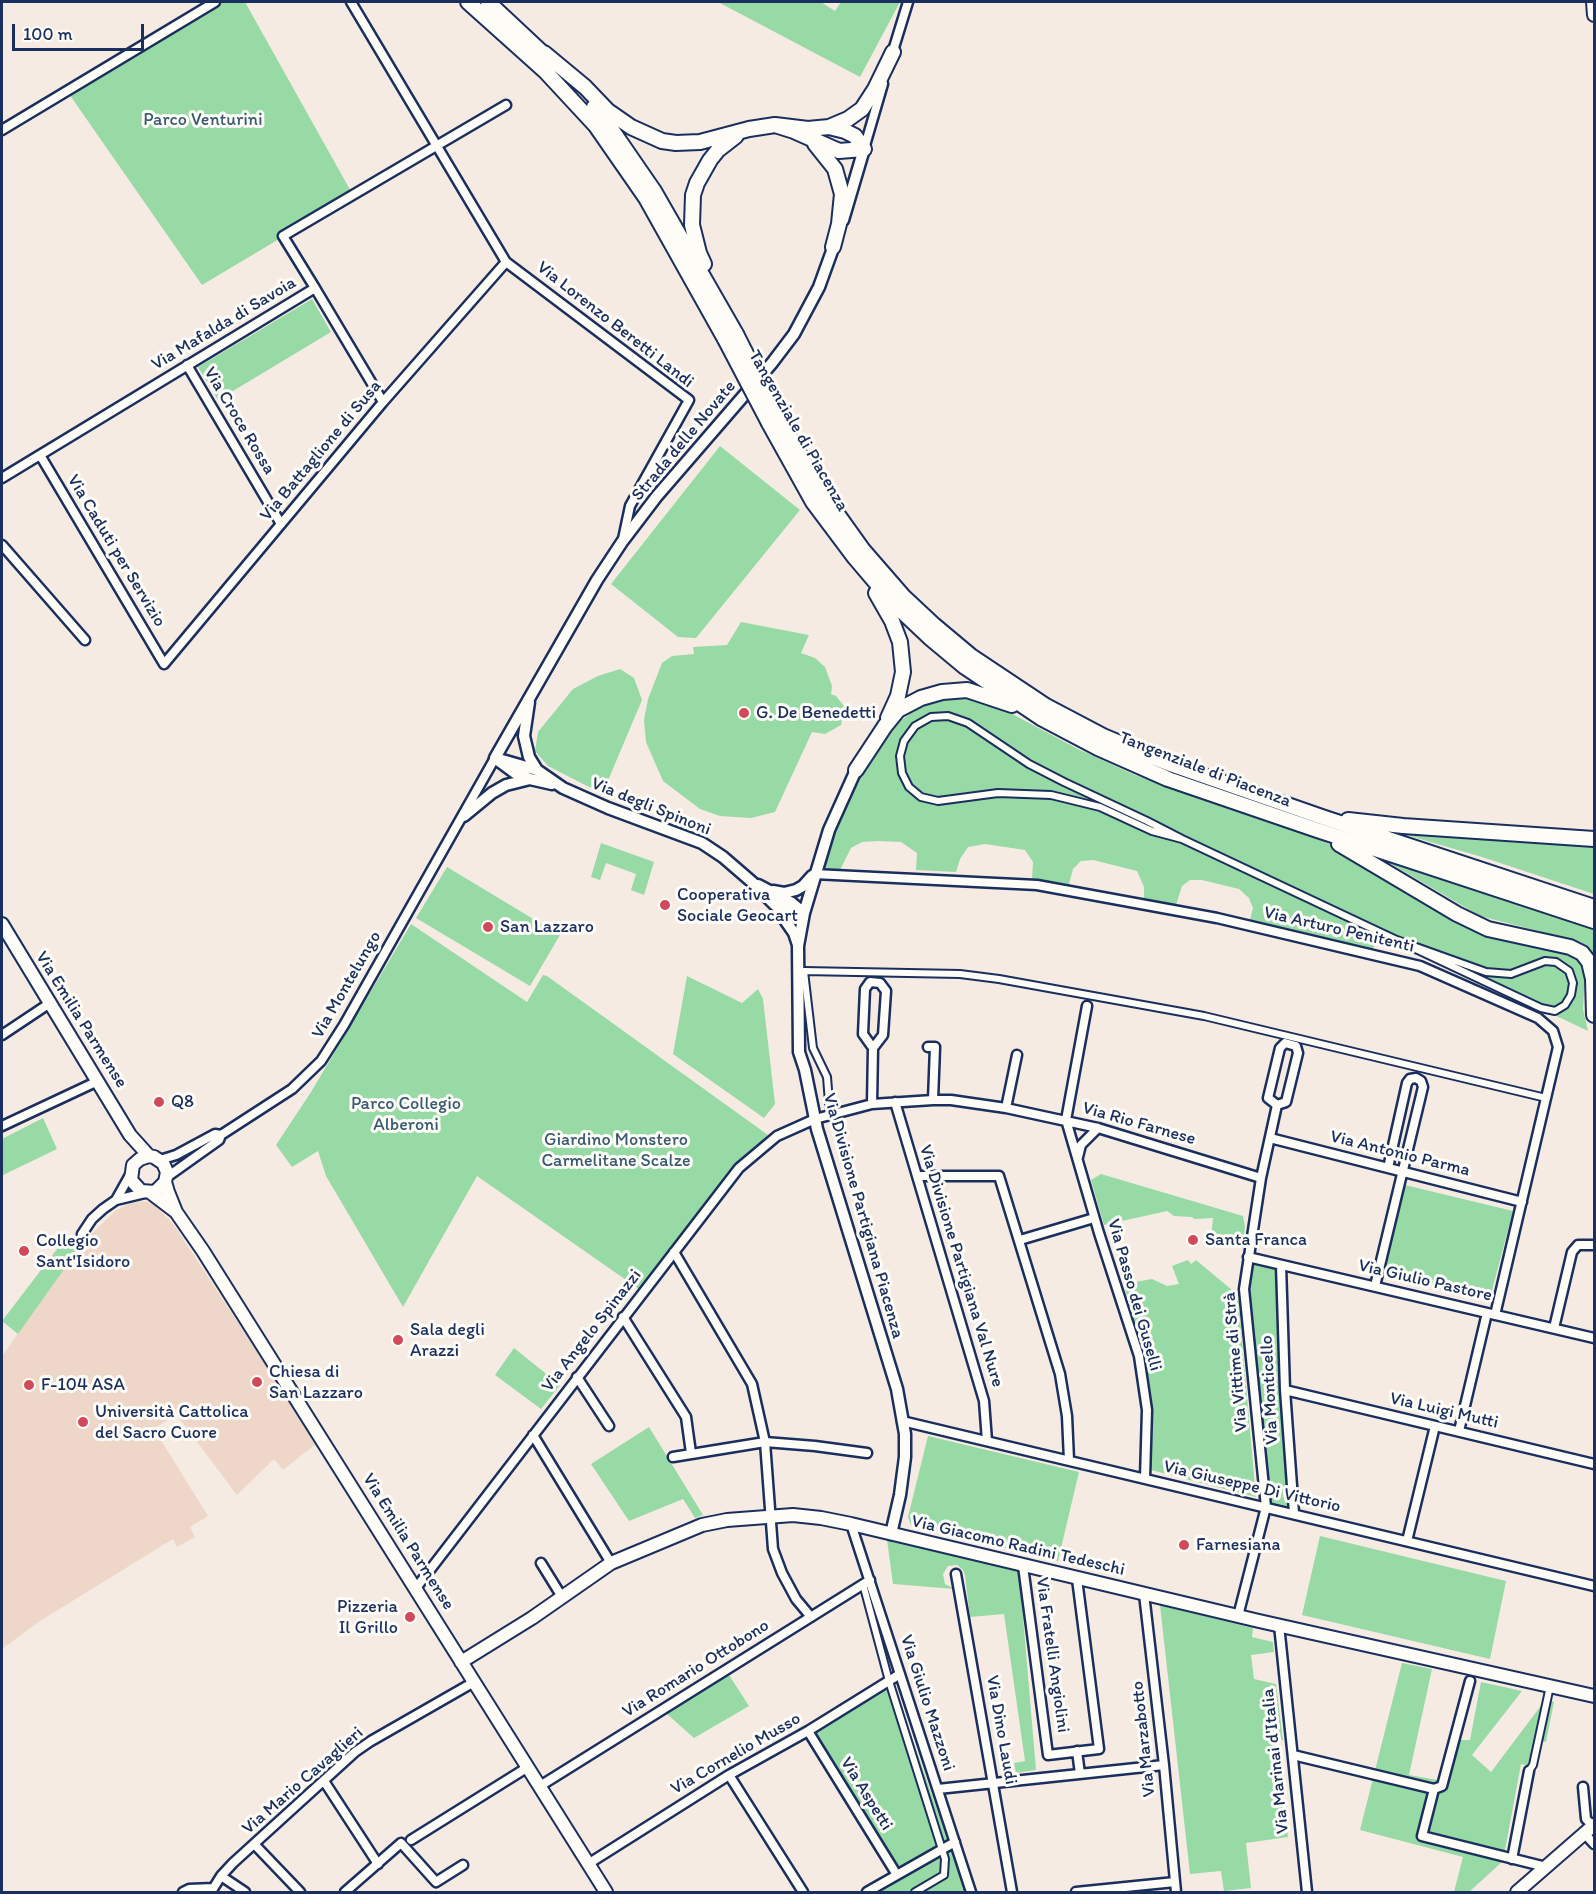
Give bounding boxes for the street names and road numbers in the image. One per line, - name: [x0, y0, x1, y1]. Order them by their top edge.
- street label: Via Lorenzo Beretti Landi: [532, 257, 698, 393]
- street label: Via Mafalda di Savoia: [148, 272, 300, 376]
- street label: Tangenziale di Piacenza: [743, 347, 853, 515]
- street label: Via Croce Rossa: [198, 363, 280, 479]
- street label: Via Battaglione di Susa: [256, 376, 386, 526]
- street label: Strada delle Novate: [627, 376, 741, 506]
- street label: Via Caduti per Servizio: [62, 471, 170, 631]
- street label: Tangenziale di Piacenza: [1116, 727, 1294, 813]
- street label: Via degli Spinoni: [588, 773, 714, 841]
- street label: Via Arturo Penitenti: [1262, 902, 1416, 958]
- street label: Via Montelungo: [308, 927, 386, 1043]
- street label: Via Emilia Parmense: [30, 948, 132, 1092]
- street label: Via Divisione Partigiana Piacenza: [818, 1091, 908, 1341]
- street label: Via Rio Farnese: [1080, 1098, 1198, 1150]
- street label: Via Antonio Parma: [1328, 1126, 1472, 1182]
- street label: Via Divisione Partigiana Val Nure: [914, 1142, 1008, 1390]
- street label: Via Passo dei Guselli: [1102, 1216, 1166, 1374]
- street label: Via Giulio Pastore: [1356, 1255, 1494, 1307]
- street label: Via Angelo Spinazzi: [537, 1265, 647, 1397]
- street label: Via Vittime di Strà: [1219, 1291, 1253, 1433]
- street label: Via Monticello: [1256, 1335, 1284, 1445]
- street label: Via Luigi Mutti: [1387, 1388, 1501, 1434]
- street label: Via Giuseppe Di Vittorio: [1161, 1456, 1343, 1518]
- street label: Via Emilia Parmense: [357, 1470, 459, 1614]
- street label: Via Giacomo Radini Tedeschi: [909, 1511, 1127, 1581]
- street label: Via Fratelli Angiolini: [1030, 1576, 1074, 1734]
- street label: Via Romario Ottobono: [619, 1615, 773, 1723]
- street label: Via Giulio Mazzoni: [895, 1632, 959, 1774]
- street label: Via Dino Laudi: [981, 1674, 1021, 1786]
- street label: Via Marzabotto: [1127, 1680, 1161, 1798]
- street label: Via Marinai d'Italia: [1258, 1687, 1294, 1835]
- street label: Via Cornelio Musso: [667, 1708, 805, 1800]
- street label: Via Mario Cavaglieri: [238, 1722, 368, 1840]
- street label: Via Aspetti: [835, 1753, 897, 1835]

